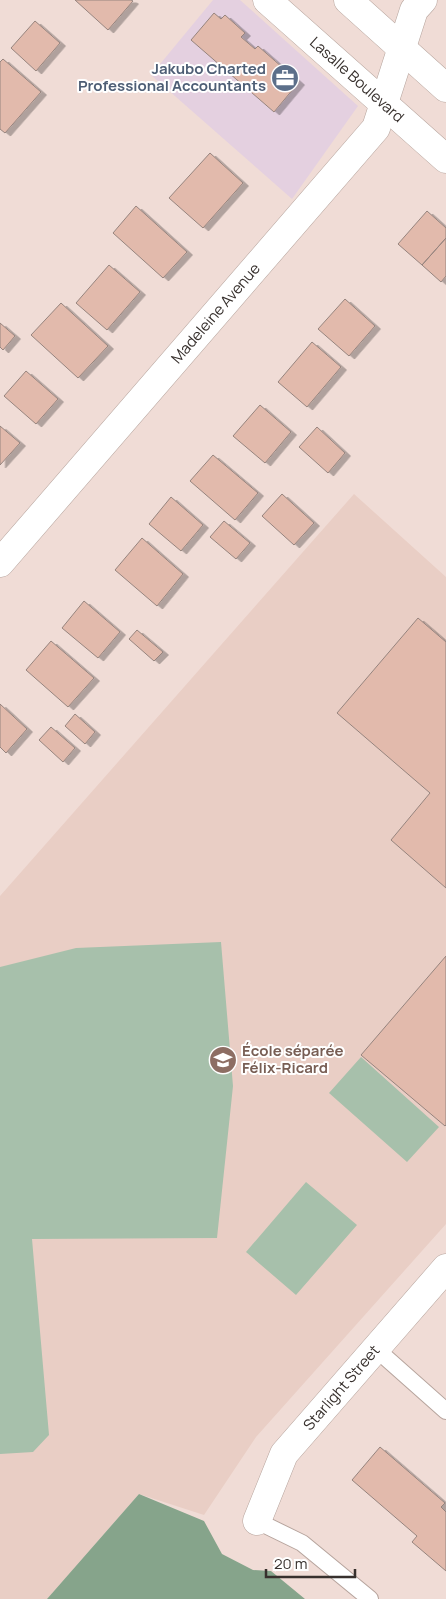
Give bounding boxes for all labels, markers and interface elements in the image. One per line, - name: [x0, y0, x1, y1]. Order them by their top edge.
- street label: Lasalle Boulevard: [305, 32, 409, 127]
- place label: Jakubo Charted Professional Accountants: [78, 58, 266, 96]
- office icon: Jakubo Charted Professional Accountants: [270, 63, 300, 93]
- street label: Madeleine Avenue: [166, 258, 265, 368]
- place label: École séparée Félix-Ricard: [242, 1040, 344, 1078]
- school or university icon: École séparée Félix-Ricard: [208, 1045, 238, 1075]
- street label: Starlight Street: [298, 1340, 384, 1435]
- scale bar: [266, 1546, 355, 1578]
- text: 20 m: [274, 1553, 307, 1574]

